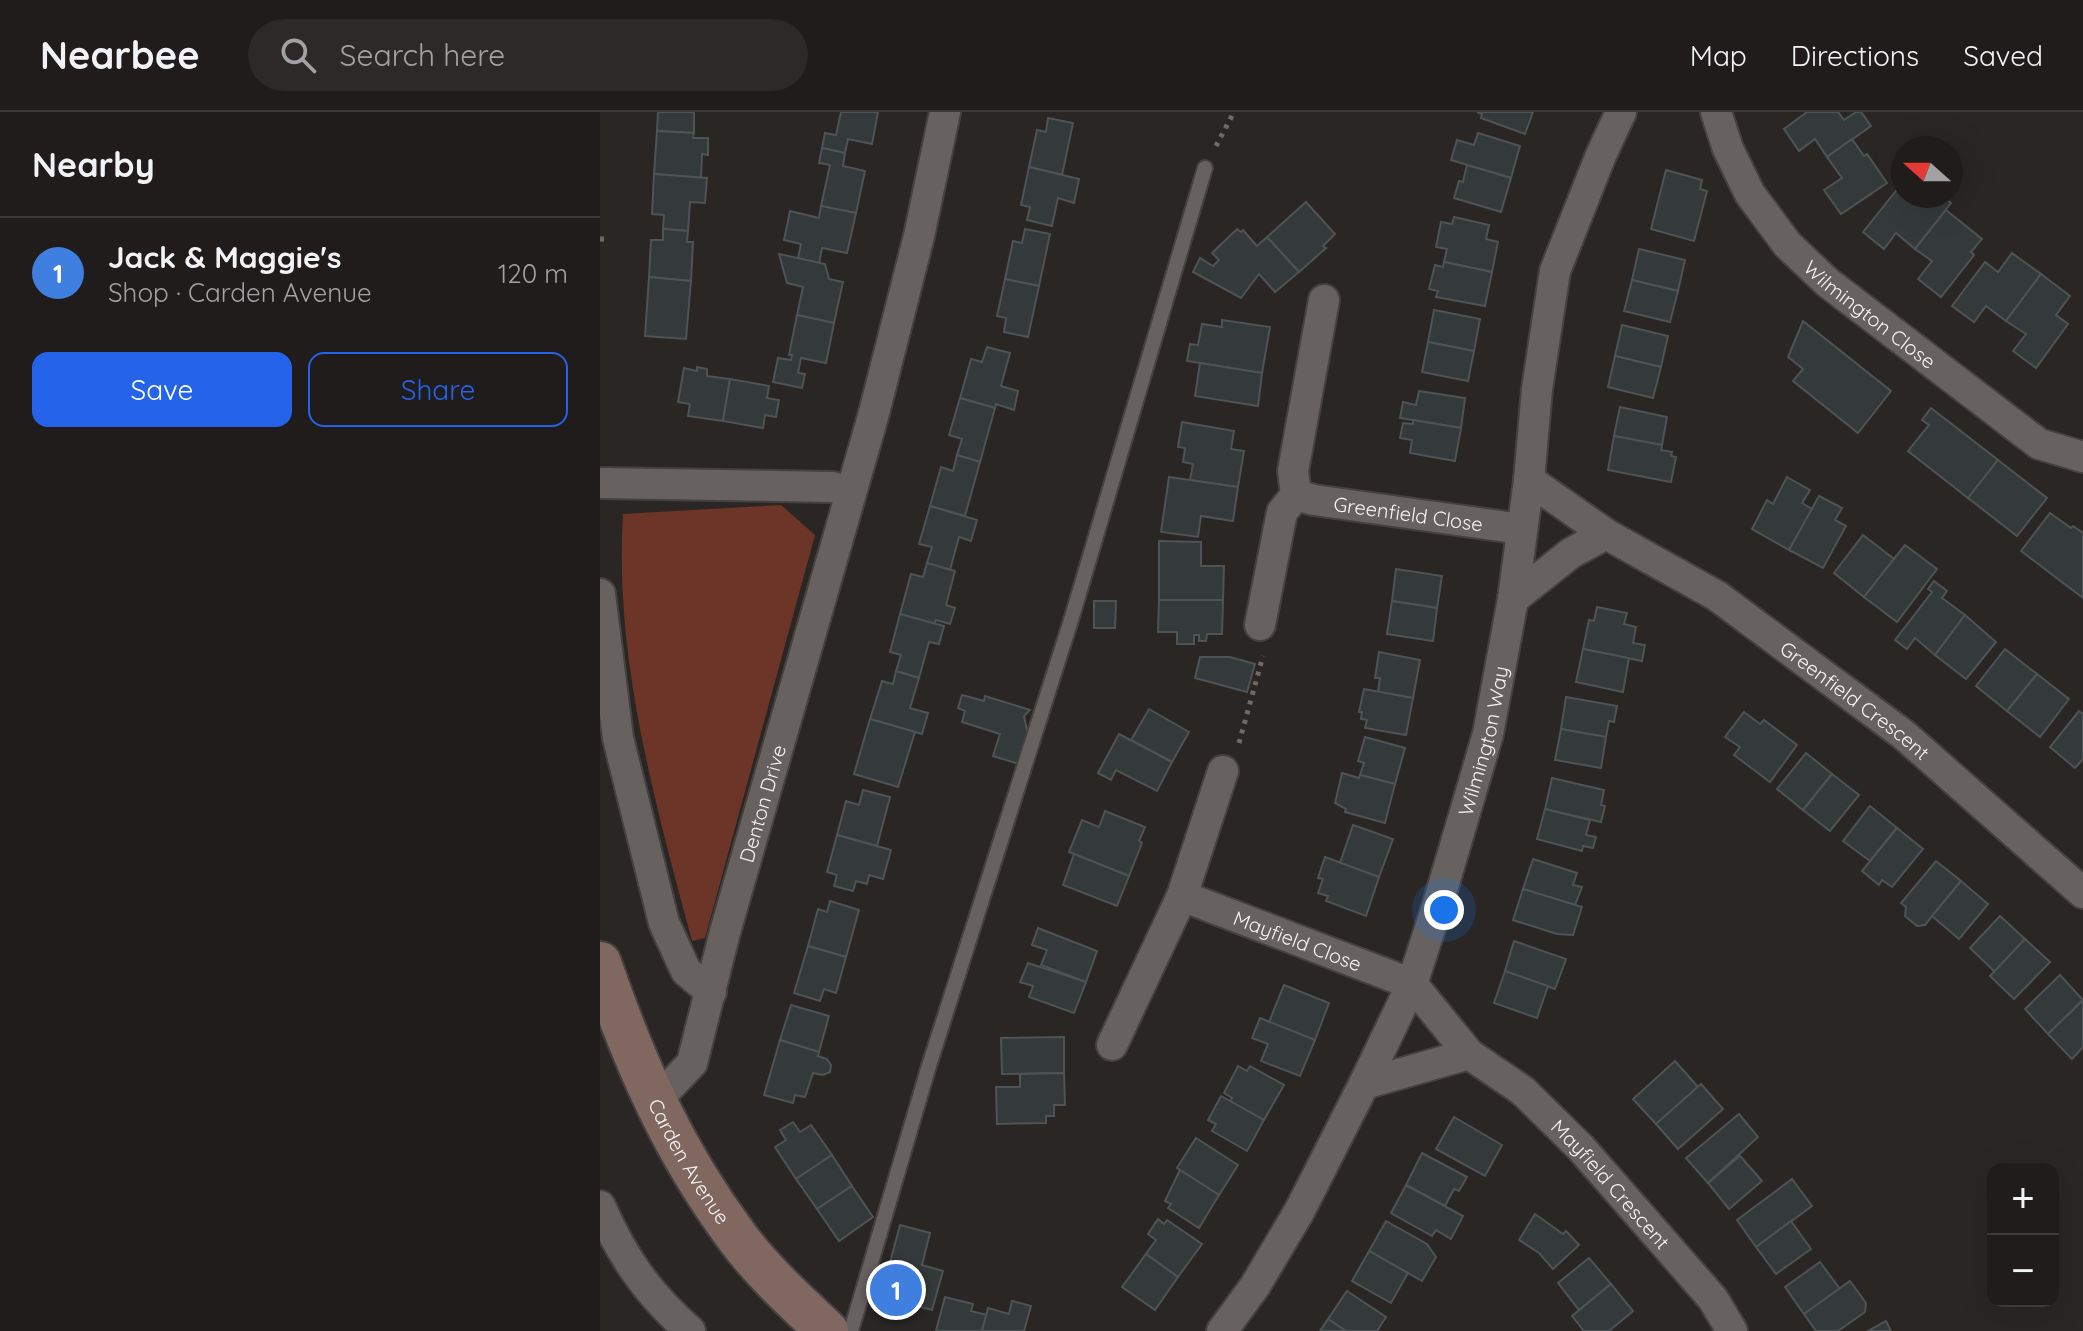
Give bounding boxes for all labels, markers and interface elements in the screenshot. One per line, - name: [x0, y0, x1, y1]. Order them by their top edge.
- search box: [248, 19, 808, 91]
- text: Nearbee: [40, 31, 200, 79]
- icon: search: [276, 33, 320, 77]
- text: Search here: [340, 36, 505, 74]
- text: Map: [1690, 38, 1747, 73]
- text: Directions: [1791, 38, 1919, 73]
- text: Saved: [1963, 38, 2043, 73]
- north arrow: [1891, 136, 1963, 208]
- text: Nearby: [32, 143, 155, 186]
- text: Jack & Maggie's: [108, 238, 341, 276]
- street label: Wilmington Close: [1799, 254, 1941, 373]
- text: 1: [53, 257, 63, 290]
- text: 120 m: [498, 257, 568, 290]
- text: Shop · Carden Avenue: [108, 276, 372, 309]
- button: Save: [32, 352, 292, 427]
- button: Share: [308, 352, 568, 427]
- street label: Greenfield Close: [1332, 490, 1485, 536]
- street label: Greenfield Crescent: [1776, 635, 1935, 765]
- street label: Wilmington Way: [1452, 664, 1513, 818]
- street label: Denton Drive: [733, 742, 791, 865]
- your location: [1424, 890, 1464, 930]
- street label: Mayfield Close: [1230, 904, 1365, 976]
- street label: Carden Avenue: [643, 1094, 736, 1229]
- street label: Mayfield Crescent: [1546, 1114, 1676, 1254]
- map controls: [1987, 1163, 2059, 1307]
- button: +: [1987, 1163, 2059, 1235]
- button: −: [1987, 1235, 2059, 1307]
- pin: 1: [870, 1260, 922, 1320]

